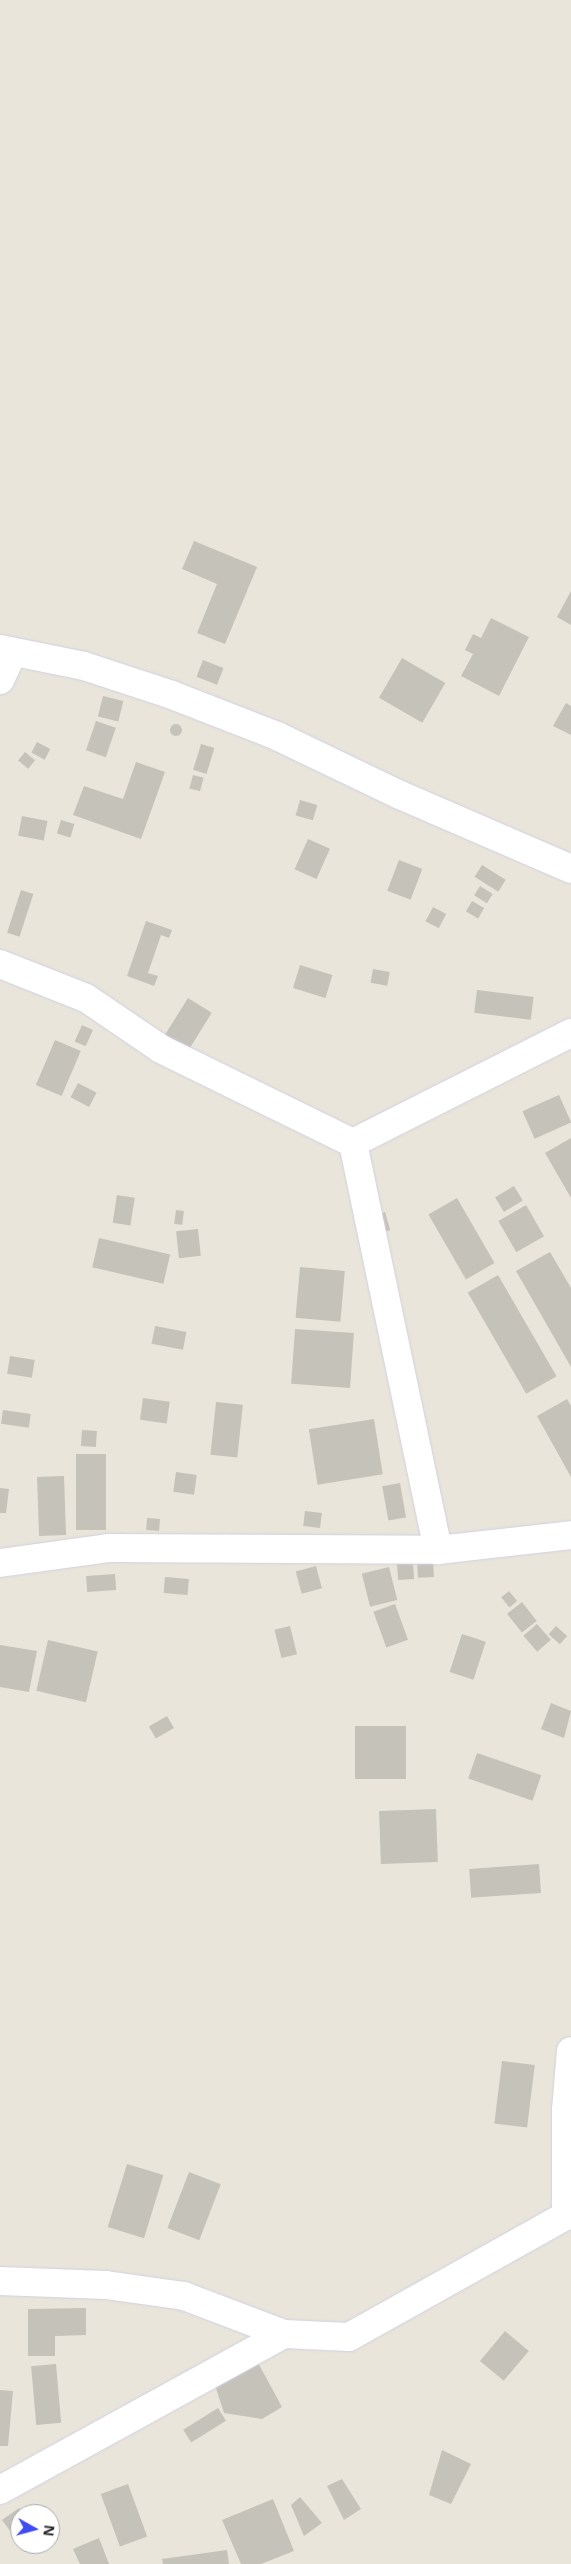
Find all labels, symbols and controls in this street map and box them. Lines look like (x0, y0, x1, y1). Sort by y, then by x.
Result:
north arrow (10, 2504, 60, 2554)
text: N (39, 2524, 60, 2538)

